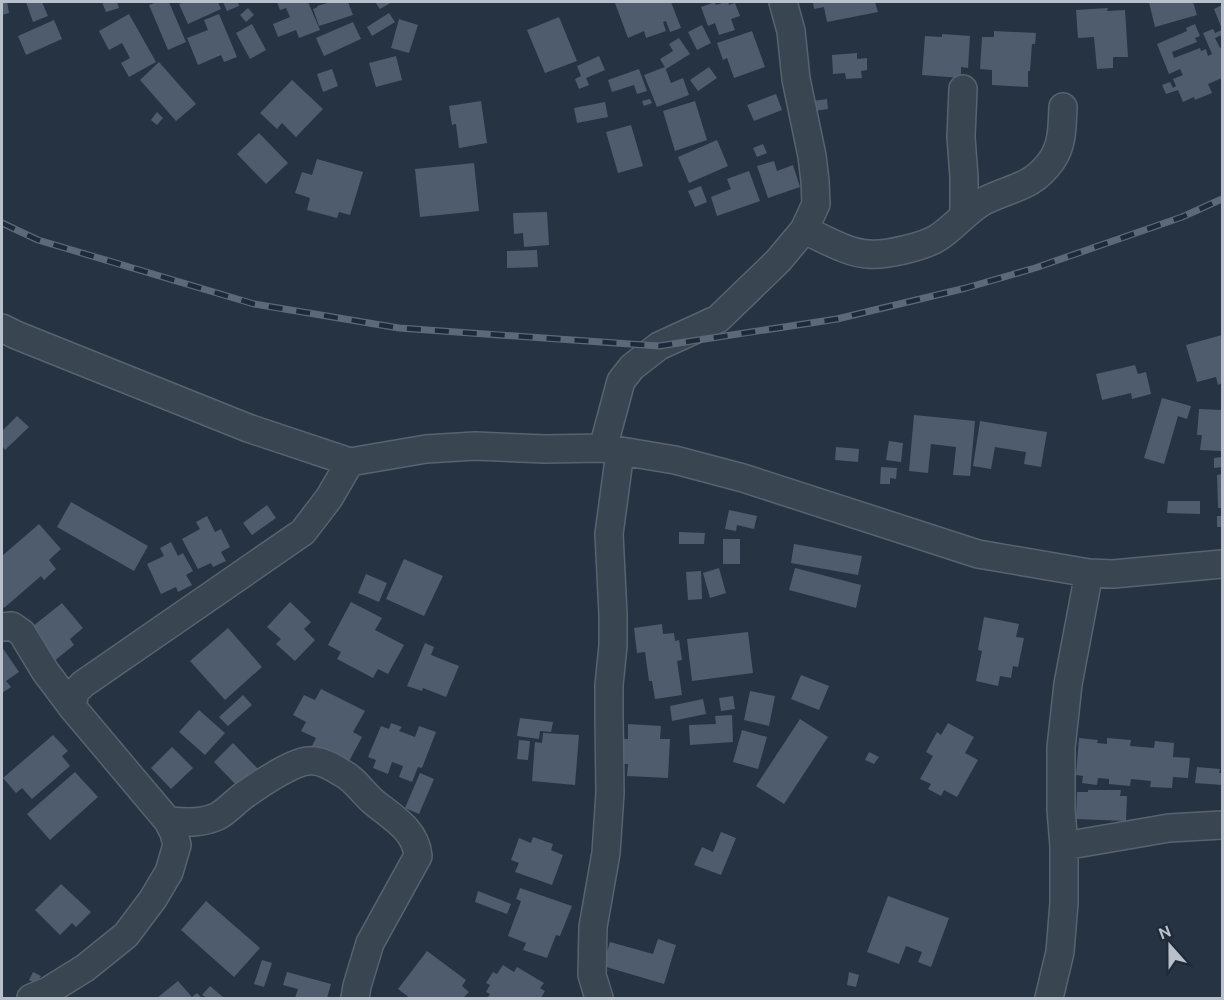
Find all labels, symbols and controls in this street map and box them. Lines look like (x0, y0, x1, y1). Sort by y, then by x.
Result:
north arrow (1140, 916, 1200, 976)
text: N (1156, 921, 1173, 943)

